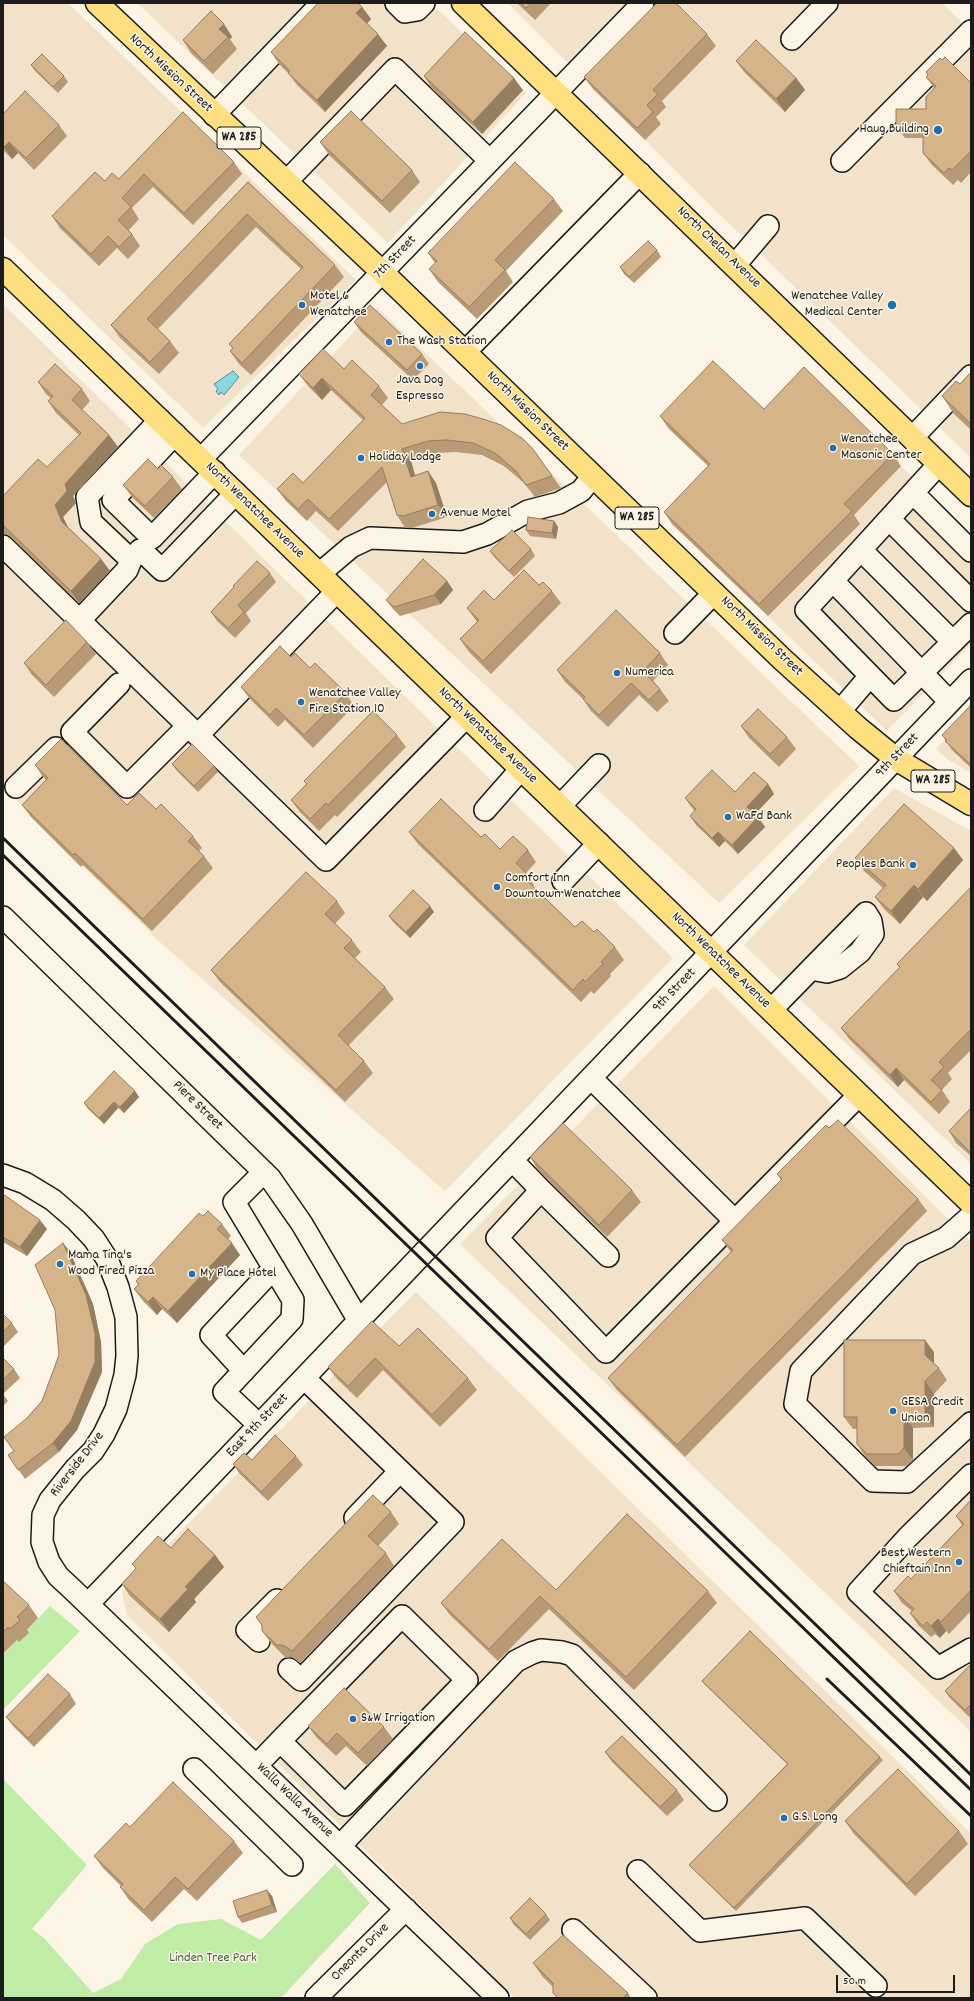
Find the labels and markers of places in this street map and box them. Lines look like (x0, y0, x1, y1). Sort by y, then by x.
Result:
place label: Haug Building (860, 122, 929, 138)
marker: Haug Building (932, 124, 944, 136)
place label: Motel 6 Wenatchee (310, 289, 367, 322)
place label: Wenatchee Valley Medical Center (791, 289, 883, 322)
marker: Wenatchee Valley Medical Center (886, 299, 898, 311)
marker: Motel 6 Wenatchee (297, 300, 307, 310)
place label: The Wash Station (397, 334, 487, 350)
marker: The Wash Station (384, 337, 394, 347)
marker: Java Dog Espresso (415, 361, 425, 371)
place label: Java Dog Espresso (396, 373, 444, 406)
place label: Wenatchee Masonic Center (841, 432, 922, 464)
marker: Wenatchee Masonic Center (828, 443, 838, 453)
place label: Holiday Lodge (369, 450, 441, 466)
marker: Holiday Lodge (356, 453, 366, 463)
place label: Avenue Motel (440, 506, 511, 522)
marker: Avenue Motel (427, 509, 437, 519)
place label: Numerica (625, 665, 674, 681)
marker: Numerica (612, 668, 622, 678)
place label: Wenatchee Valley Fire Station 10 (309, 686, 401, 718)
marker: Wenatchee Valley Fire Station 10 (296, 697, 306, 707)
place label: WaFd Bank (736, 809, 792, 825)
marker: WaFd Bank (723, 812, 733, 822)
place label: Peoples Bank (836, 857, 905, 873)
marker: Peoples Bank (908, 860, 918, 870)
place label: Comfort Inn Downtown Wenatchee (505, 871, 621, 904)
marker: Comfort Inn Downtown Wenatchee (492, 882, 502, 892)
place label: Mama Tina's Wood Fired Pizza (68, 1248, 154, 1280)
marker: Mama Tina's Wood Fired Pizza (55, 1259, 65, 1269)
place label: My Place Hotel (200, 1266, 276, 1282)
marker: My Place Hotel (187, 1269, 197, 1279)
place label: GESA Credit Union (901, 1395, 964, 1428)
marker: GESA Credit Union (888, 1406, 898, 1416)
place label: Best Western Chieftain Inn (881, 1546, 951, 1578)
marker: Best Western Chieftain Inn (954, 1557, 964, 1567)
place label: S&W Irrigation (361, 1711, 435, 1727)
marker: S&W Irrigation (348, 1714, 358, 1724)
place label: G.S. Long (792, 1810, 838, 1826)
marker: G.S. Long (779, 1813, 789, 1823)

